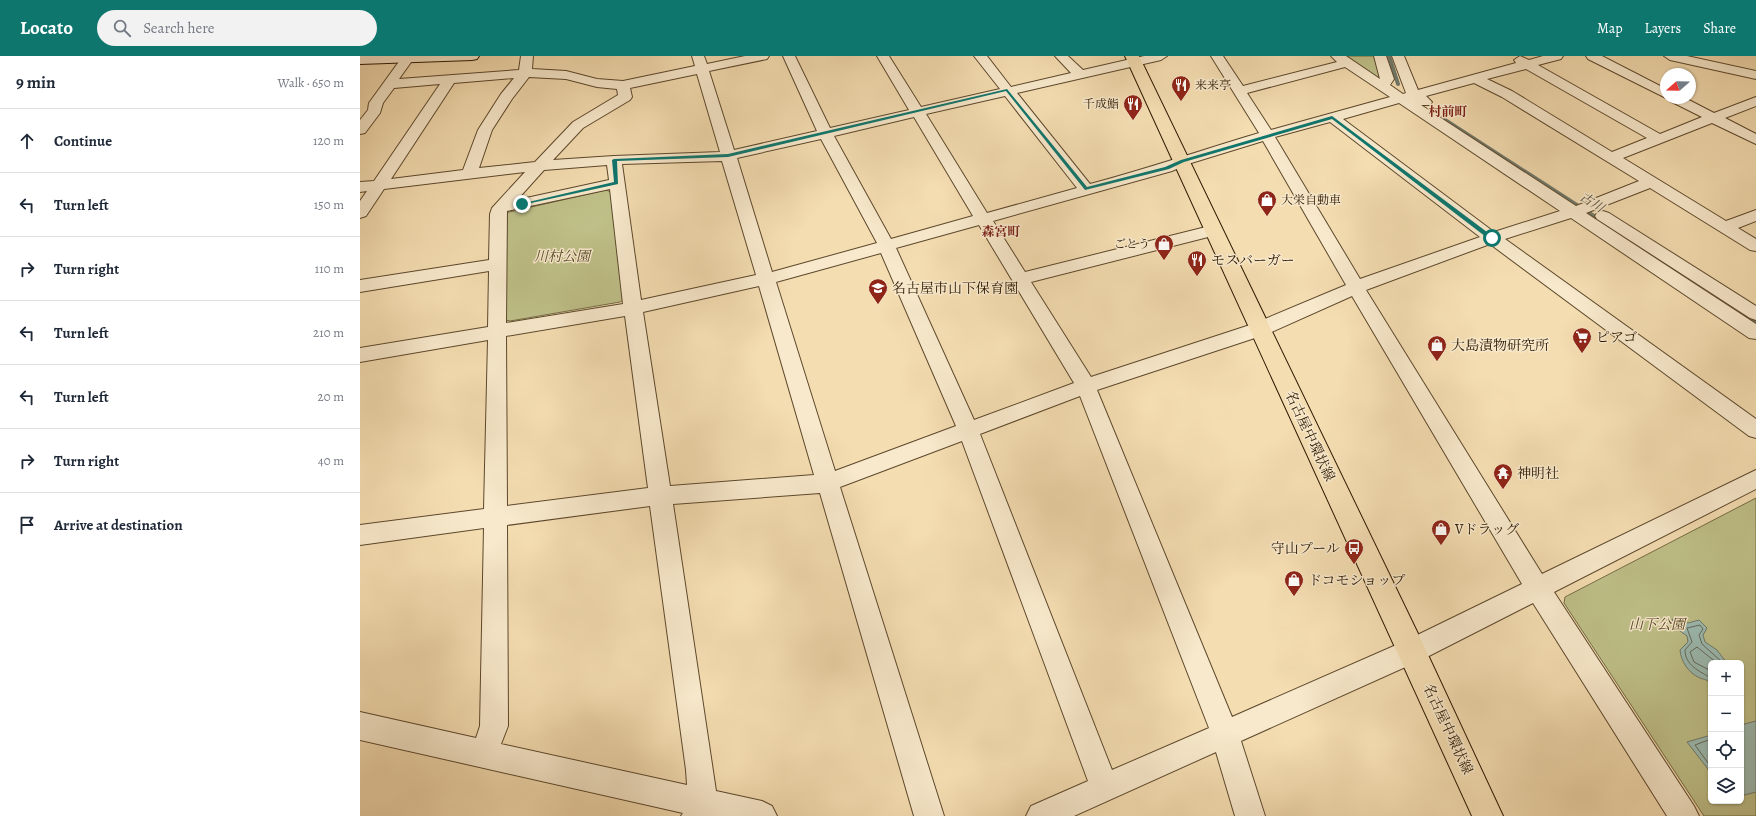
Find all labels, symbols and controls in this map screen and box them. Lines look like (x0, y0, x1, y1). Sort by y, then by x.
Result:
search box (97, 10, 377, 46)
text: Locato (20, 15, 73, 41)
icon: search (111, 17, 133, 39)
text: Search here (143, 18, 215, 38)
text: Map (1597, 19, 1623, 38)
text: Layers (1645, 19, 1681, 38)
text: Share (1703, 19, 1736, 38)
north arrow (1660, 68, 1696, 104)
text: 9 min (16, 71, 56, 94)
text: Walk · 650 m (278, 74, 344, 91)
restaurant icon: 来来亭 (1170, 74, 1192, 102)
place label: 来来亭 (1195, 77, 1231, 93)
restaurant icon: 千成鮨 (1122, 93, 1144, 121)
place label: 千成鮨 (1083, 96, 1119, 112)
district label: 村前町 (1428, 103, 1468, 120)
icon: ahead (16, 130, 38, 152)
text: Continue (54, 131, 112, 151)
text: 120 m (313, 132, 344, 149)
water label: 古川 (1576, 188, 1609, 217)
shop icon: 大栄自動車 (1256, 189, 1278, 217)
place label: 大栄自動車 (1281, 192, 1341, 208)
icon: left (16, 194, 38, 216)
text: Turn left (54, 195, 109, 215)
route end (513, 195, 531, 213)
text: 150 m (314, 196, 344, 213)
district label: 森宮町 (981, 223, 1021, 240)
route start (1483, 229, 1501, 247)
shop icon: ごとう (1153, 233, 1175, 261)
place label: ごとう (1114, 236, 1150, 252)
park label: 川村公園 (534, 247, 592, 266)
restaurant icon: モスバーガー (1186, 249, 1208, 277)
place label: モスバーガー (1211, 251, 1295, 270)
icon: right (16, 258, 38, 280)
text: Turn right (54, 259, 119, 279)
text: 110 m (315, 260, 344, 277)
school or university icon: 名古屋市山下保育園 (867, 277, 889, 305)
place label: 名古屋市山下保育園 (892, 279, 1018, 298)
icon: left (16, 322, 38, 344)
text: Turn left (54, 323, 109, 343)
text: 210 m (313, 324, 344, 341)
supermarket icon: ピアゴ (1571, 326, 1593, 354)
place label: ピアゴ (1596, 328, 1637, 347)
shop icon: 大島漬物研究所 (1426, 334, 1448, 362)
place label: 大島漬物研究所 (1451, 336, 1549, 355)
icon: left (16, 386, 38, 408)
text: Turn left (54, 387, 109, 407)
text: 20 m (318, 388, 344, 405)
street label: 名古屋中環状線 (1281, 388, 1339, 484)
icon: right (16, 450, 38, 472)
text: Turn right (54, 451, 119, 471)
text: 40 m (318, 452, 344, 469)
temple icon: 神明社 (1492, 462, 1514, 490)
place label: 神明社 (1517, 464, 1559, 483)
icon: arrive (16, 514, 38, 536)
text: Arrive at destination (54, 515, 183, 535)
shop icon: Vドラッグ (1430, 518, 1452, 546)
place label: Vドラッグ (1454, 520, 1519, 539)
bus stop icon: 守山プール (1343, 537, 1365, 565)
place label: 守山プール (1271, 539, 1340, 558)
shop icon: ドコモショップ (1283, 569, 1305, 597)
place label: ドコモショップ (1308, 571, 1405, 590)
park label: 山下公園 (1629, 615, 1687, 634)
map controls (1708, 660, 1744, 804)
button: + (1708, 660, 1744, 696)
street label: 名古屋中環状線 (1419, 681, 1477, 777)
button: − (1708, 696, 1744, 732)
button: locate (1708, 732, 1744, 768)
button: layers (1708, 768, 1744, 804)

